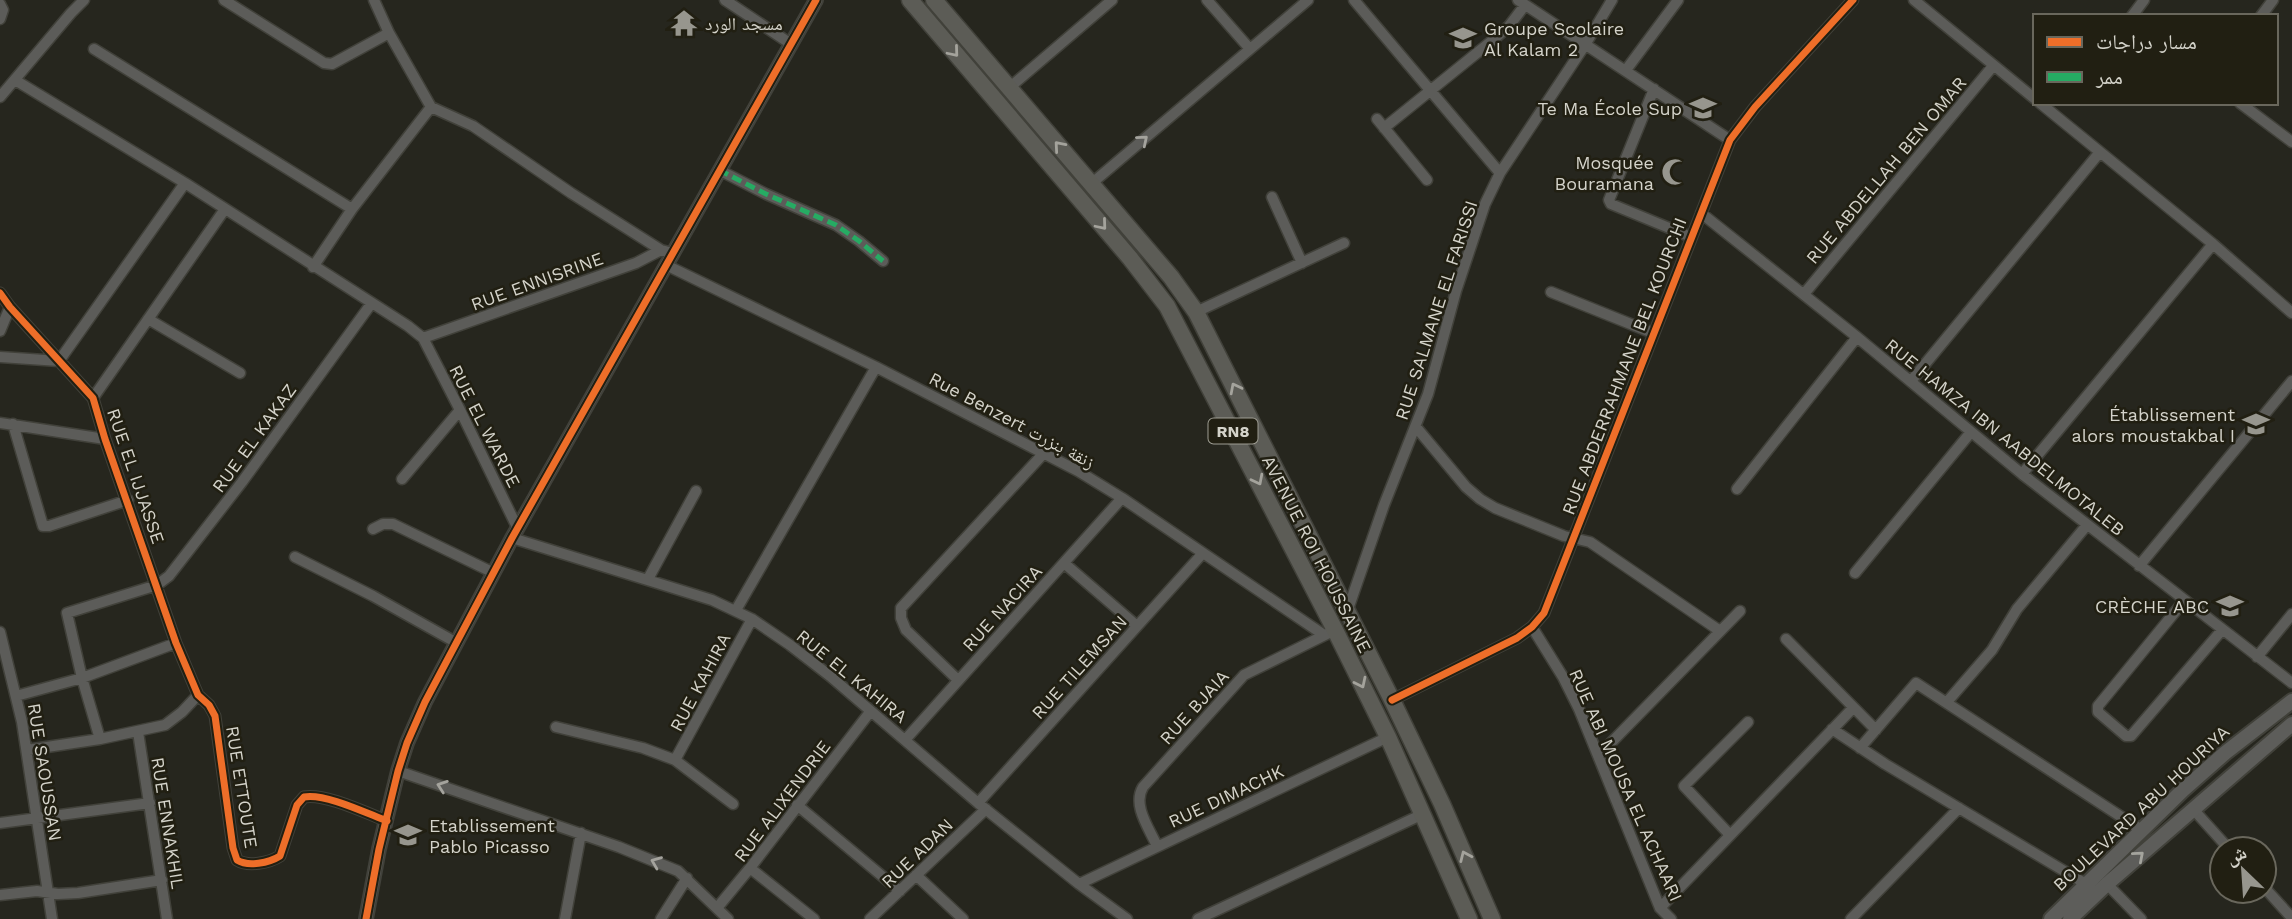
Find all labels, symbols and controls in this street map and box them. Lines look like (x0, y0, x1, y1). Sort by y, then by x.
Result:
temple icon: مسجد الورد (669, 8, 699, 38)
place label: مسجد الورد (705, 13, 783, 34)
legend (2033, 14, 2278, 105)
place label: Groupe Scolaire Al Kalam 2 (1484, 18, 1624, 60)
school or university icon: Groupe Scolaire Al Kalam 2 (1448, 23, 1478, 53)
text: مسار دراجات (2096, 29, 2197, 54)
one-way arrow (946, 44, 958, 57)
text: ممر (2095, 64, 2123, 89)
street label: RUE ABDELLAH BEN OMAR (1802, 72, 1970, 268)
school or university icon: Te Ma École Sup (1688, 93, 1718, 123)
place label: Te Ma École Sup (1538, 98, 1682, 119)
one-way arrow (1136, 135, 1148, 148)
one-way arrow (1055, 141, 1067, 154)
place label: Mosquée Bouramana (1554, 152, 1654, 194)
mosque icon: Mosquée Bouramana (1660, 157, 1690, 187)
street label: RUE SALMANE EL FARISSI (1391, 198, 1481, 422)
street label: RUE ABDERRAHMANE BEL KOURCHI (1557, 214, 1691, 518)
one-way arrow (1094, 217, 1106, 230)
street label: RUE ENNISRINE (468, 247, 606, 315)
street label: RUE HAMZA IBN AABDELMOTALEB (1881, 334, 2129, 540)
street label: RUE EL WARDE (445, 361, 525, 491)
street label: Rue Benzert زنقة بنزرت (925, 367, 1098, 473)
street label: RUE EL KAKAZ (208, 380, 300, 496)
one-way arrow (1230, 383, 1244, 395)
place label: Établissement alors moustakbal I (2072, 404, 2235, 446)
street label: RUE EL IJJASSE (103, 406, 169, 546)
school or university icon: Établissement alors moustakbal I (2241, 409, 2271, 439)
road number: RN8 (1208, 418, 1258, 444)
street label: AVENUE ROI HOUSSAINE (1258, 452, 1376, 656)
one-way arrow (1250, 473, 1264, 486)
street label: RUE NACIRA (958, 561, 1046, 655)
school or university icon: CRÈCHE ABC (2215, 591, 2245, 621)
place label: CRÈCHE ABC (2095, 596, 2209, 617)
street label: RUE TILEMSAN (1027, 611, 1131, 723)
street label: RUE EL KAHIRA (792, 625, 912, 727)
street label: RUE KAHIRA (665, 629, 735, 735)
street label: RUE BJAIA (1155, 665, 1233, 749)
street label: RUE ABI MOUSA EL ACHAARI (1565, 666, 1687, 904)
one-way arrow (1353, 676, 1367, 688)
street label: RUE SAOUSSAN (24, 702, 66, 842)
street label: BOULEVARD ABU HOURIYA (2049, 721, 2234, 895)
street label: RUE ETTOUTE (222, 724, 262, 850)
street label: RUE ALIXENDRIE (729, 736, 835, 866)
street label: RUE ENNAKHIL (147, 756, 189, 891)
street label: RUE DIMACHK (1165, 760, 1287, 832)
one-way arrow (436, 780, 449, 794)
street label: RUE ADAN (877, 814, 957, 892)
place label: Etablissement Pablo Picasso (429, 815, 555, 857)
school or university icon: Etablissement Pablo Picasso (393, 820, 423, 850)
north arrow (2208, 835, 2278, 905)
text: ش (2222, 840, 2250, 870)
one-way arrow (1459, 851, 1473, 864)
one-way arrow (2130, 852, 2143, 864)
one-way arrow (651, 856, 664, 870)

